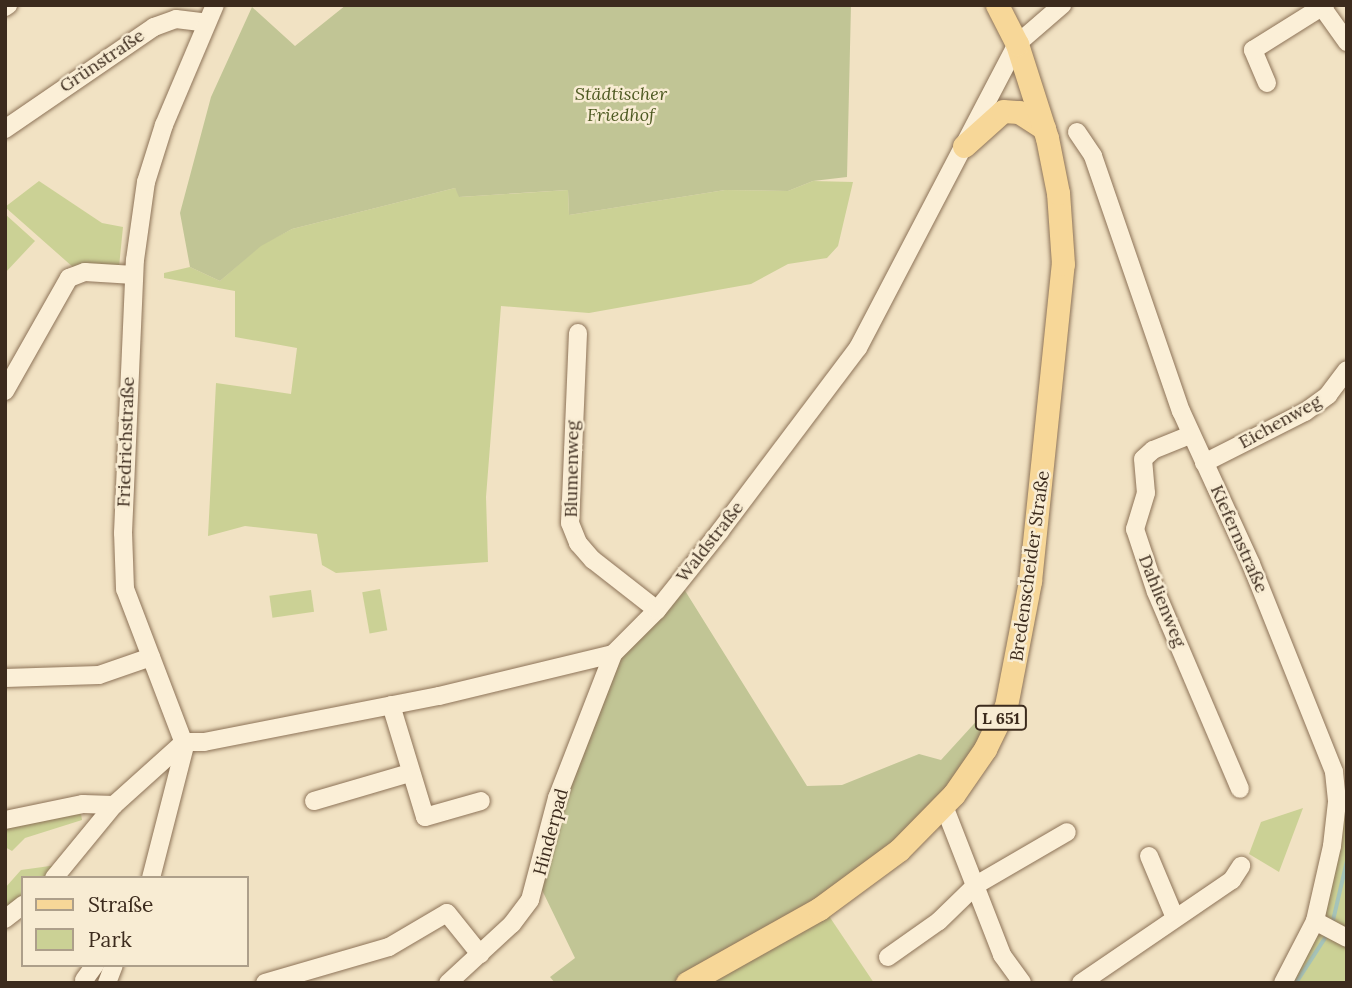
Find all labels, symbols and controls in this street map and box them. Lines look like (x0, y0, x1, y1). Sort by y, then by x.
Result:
street label: Grünstraße (56, 25, 148, 97)
park label: Städtischer Friedhof (575, 84, 667, 126)
street label: Friedrichstraße (113, 376, 139, 508)
street label: Eichenweg (1235, 391, 1325, 453)
street label: Blumenweg (560, 420, 584, 518)
street label: Bredenscheider Straße (1006, 469, 1054, 663)
street label: Kiefernstraße (1206, 482, 1272, 596)
street label: Waldstraße (672, 497, 748, 587)
street label: Dahlienweg (1134, 552, 1190, 650)
road number: L 651 (975, 706, 1027, 730)
street label: Hinderpad (529, 786, 573, 878)
legend (21, 876, 248, 967)
text: Straße (88, 891, 153, 918)
text: Park (88, 926, 132, 953)

